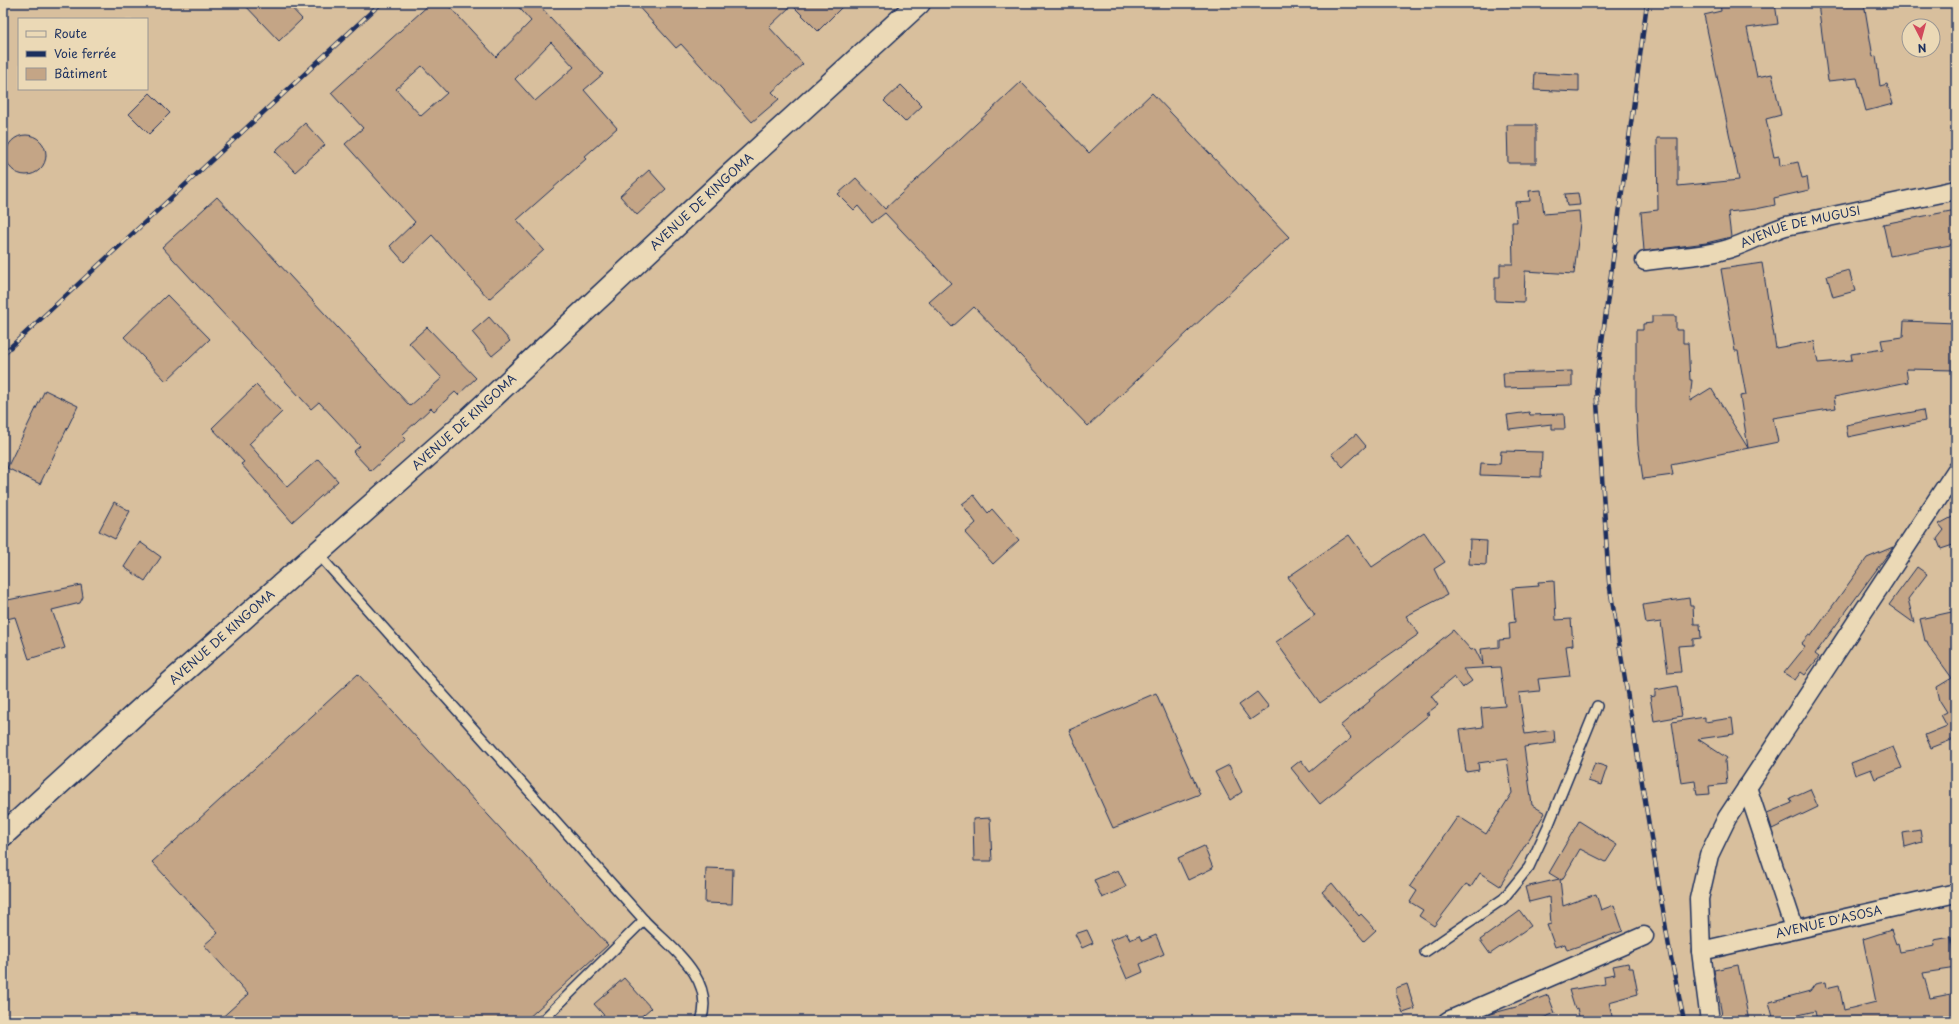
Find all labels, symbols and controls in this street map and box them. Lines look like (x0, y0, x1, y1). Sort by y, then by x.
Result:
legend (18, 18, 148, 90)
north arrow (1901, 18, 1941, 58)
text: Route (54, 24, 87, 42)
text: N (1917, 40, 1927, 57)
text: Voie ferrée (54, 44, 116, 62)
text: Bâtiment (54, 64, 107, 82)
street label: AVENUE DE KINGOMA (645, 148, 757, 254)
street label: AVENUE DE MUGUSI (1737, 201, 1862, 252)
street label: AVENUE DE KINGOMA (407, 369, 520, 474)
street label: AVENUE DE KINGOMA (164, 585, 278, 688)
street label: AVENUE D'ASOSA (1774, 900, 1884, 942)

